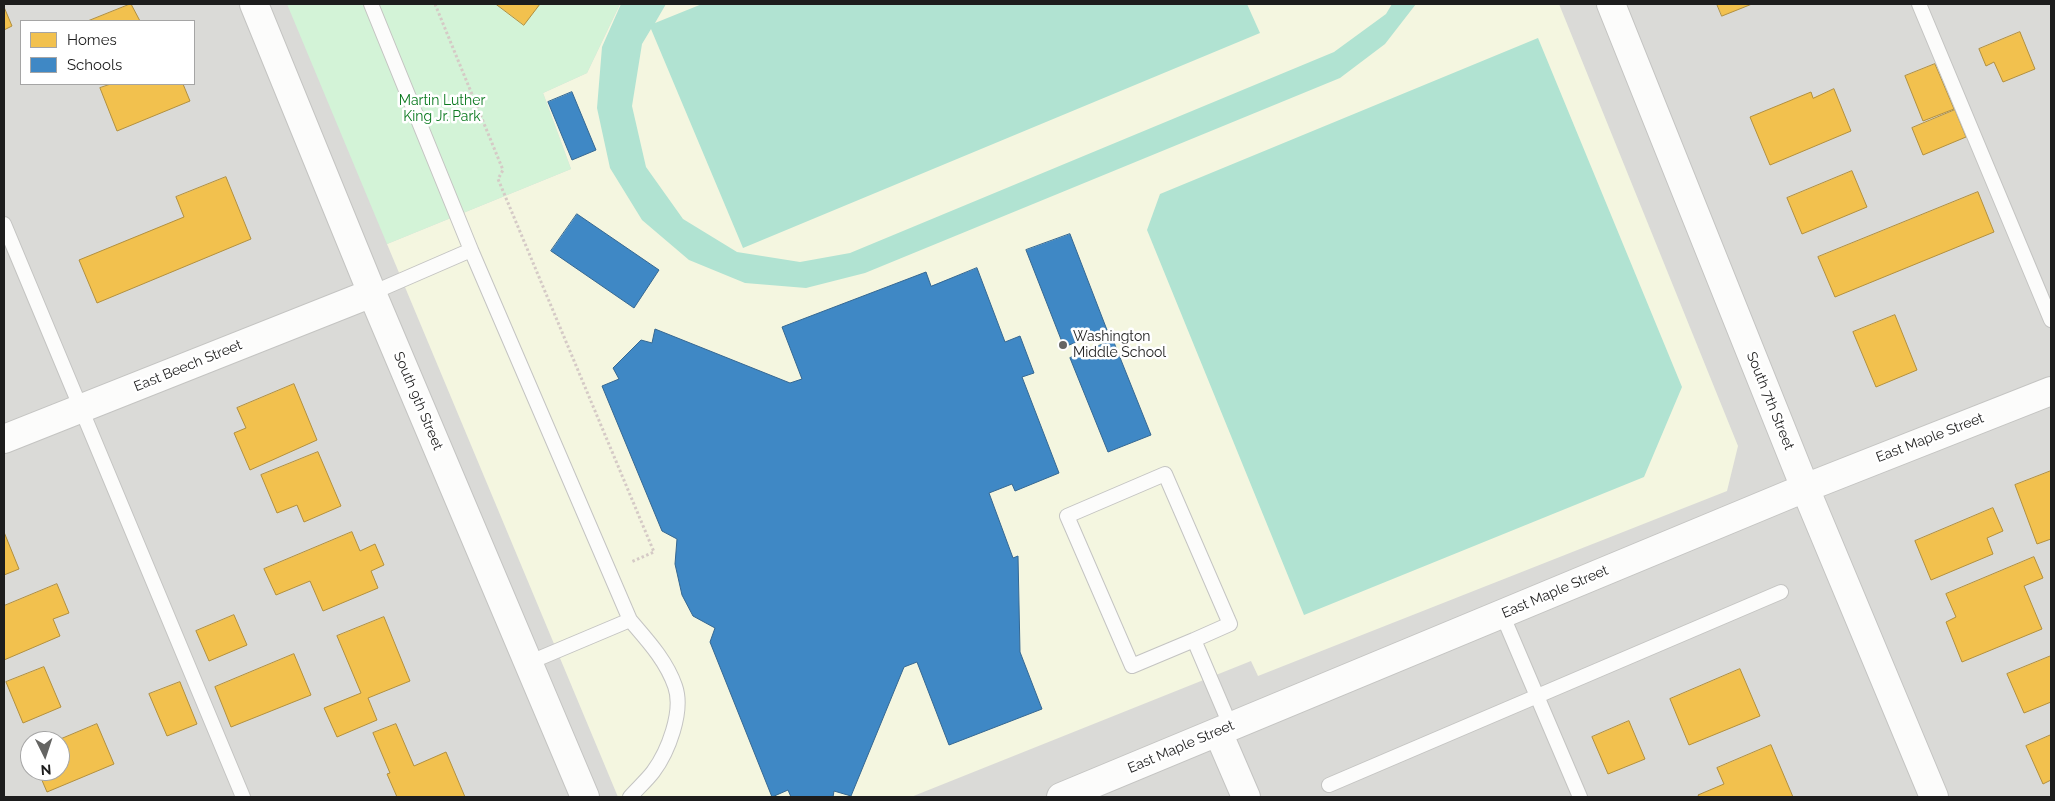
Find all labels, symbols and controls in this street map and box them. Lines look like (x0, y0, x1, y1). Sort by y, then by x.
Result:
legend (20, 20, 195, 85)
text: Homes (67, 31, 117, 49)
text: Schools (67, 56, 122, 74)
park label: Martin Luther King Jr. Park (399, 93, 485, 125)
place label: Washington Middle School (1073, 329, 1166, 362)
street label: East Beech Street (131, 337, 245, 395)
marker: Washington Middle School (1057, 339, 1069, 351)
street label: South 9th Street (390, 349, 446, 453)
street label: South 7th Street (1743, 350, 1797, 452)
street label: East Maple Street (1874, 410, 1986, 466)
street label: East Maple Street (1499, 562, 1611, 622)
street label: East Maple Street (1125, 717, 1237, 777)
north arrow (20, 731, 70, 781)
text: N (40, 762, 52, 778)

